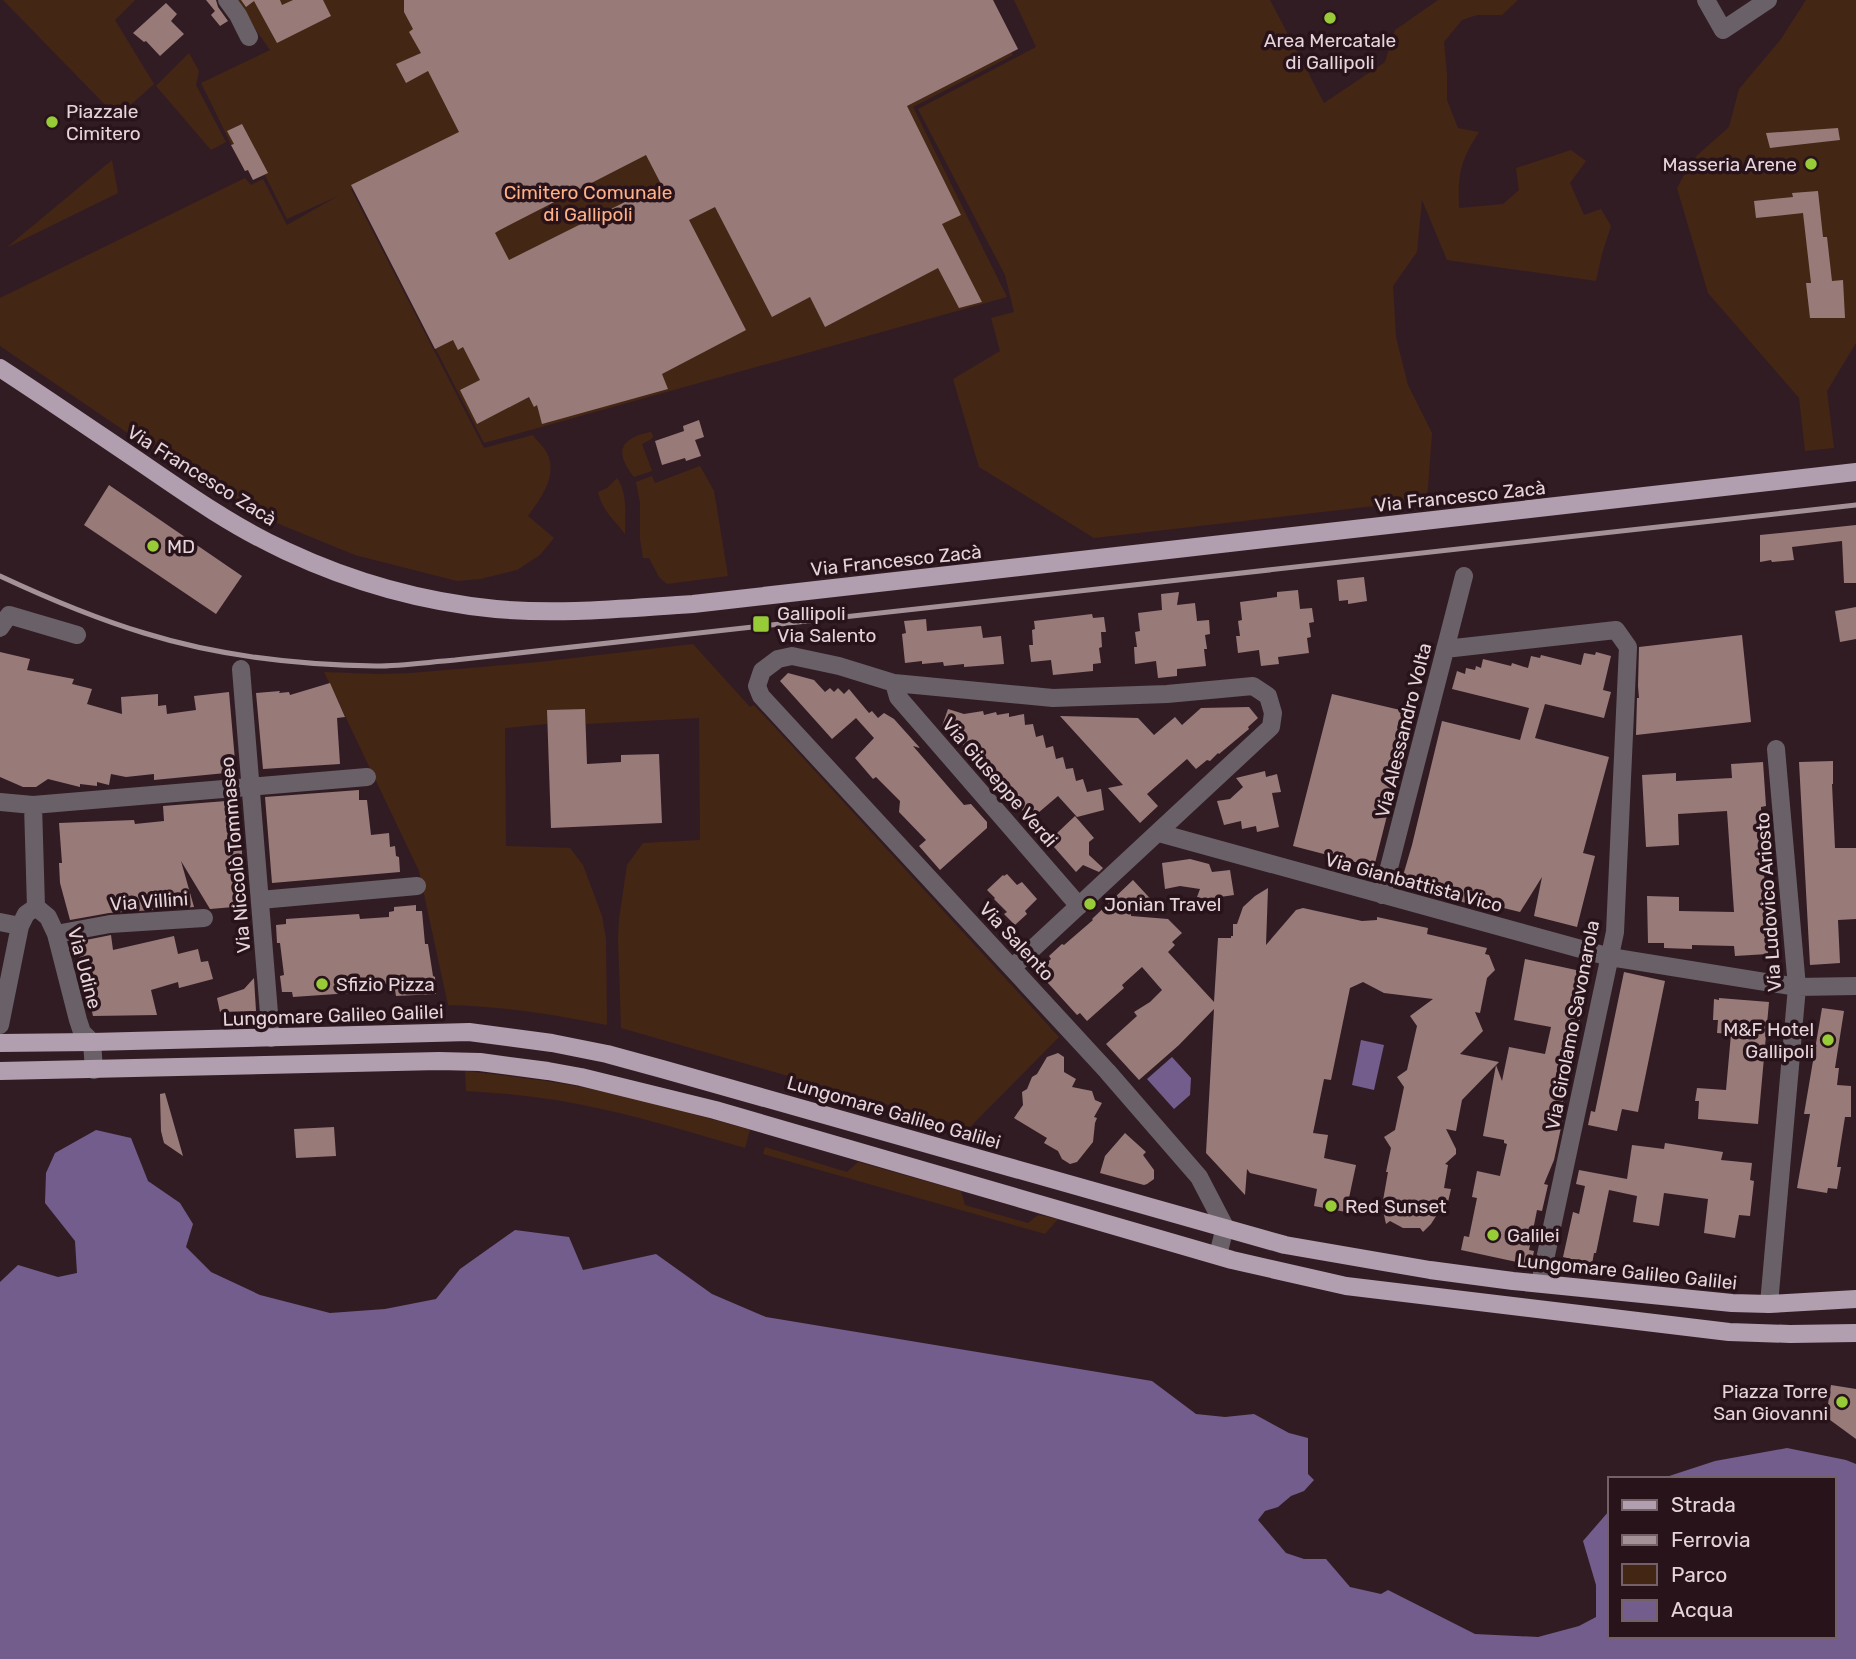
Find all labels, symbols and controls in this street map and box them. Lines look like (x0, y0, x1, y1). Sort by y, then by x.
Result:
marker: Area Mercatale di Gallipoli (1322, 10, 1338, 26)
place label: Area Mercatale di Gallipoli (1264, 29, 1396, 74)
place label: Piazzale Cimitero (66, 100, 141, 145)
marker: Piazzale Cimitero (44, 114, 60, 130)
place label: Masseria Arene (1662, 153, 1797, 176)
marker: Masseria Arene (1803, 156, 1819, 172)
park label: Cimitero Comunale di Gallipoli (504, 181, 672, 226)
street label: Via Francesco Zacà (123, 420, 281, 531)
street label: Via Francesco Zacà (1373, 476, 1547, 517)
place label: MD (167, 535, 195, 558)
marker: MD (145, 538, 161, 554)
street label: Via Francesco Zacà (809, 540, 983, 581)
place label: Gallipoli Via Salento (777, 602, 876, 647)
marker: Gallipoli Via Salento (751, 614, 771, 634)
street label: Via Alessandro Volta (1371, 640, 1436, 820)
street label: Via Giuseppe Verdi (937, 713, 1062, 852)
street label: Via Niccolò Tommaseo (215, 756, 256, 954)
street label: Via Ludovico Ariosto (1751, 811, 1786, 993)
street label: Via Gianbattista Vico (1323, 848, 1505, 917)
street label: Via Villini (109, 887, 189, 916)
place label: Jonian Travel (1104, 893, 1222, 916)
marker: Jonian Travel (1082, 896, 1098, 912)
street label: Via Salento (974, 897, 1059, 986)
street label: Via Girolamo Savonarola (1541, 918, 1604, 1132)
street label: Via Udine (63, 925, 106, 1011)
place label: Sfizio Pizza (336, 973, 435, 996)
marker: Sfizio Pizza (314, 976, 330, 992)
street label: Lungomare Galileo Galilei (222, 1000, 444, 1031)
place label: M&F Hotel Gallipoli (1723, 1018, 1814, 1063)
marker: M&F Hotel Gallipoli (1820, 1032, 1836, 1048)
street label: Lungomare Galileo Galilei (784, 1071, 1003, 1154)
place label: Red Sunset (1345, 1195, 1447, 1218)
marker: Red Sunset (1323, 1198, 1339, 1214)
place label: Galilei (1507, 1224, 1560, 1247)
marker: Galilei (1485, 1227, 1501, 1243)
street label: Lungomare Galileo Galilei (1516, 1248, 1738, 1294)
place label: Piazza Torre San Giovanni (1713, 1380, 1828, 1425)
marker: Piazza Torre San Giovanni (1834, 1394, 1850, 1410)
legend (1608, 1477, 1835, 1638)
text: Strada (1671, 1492, 1736, 1517)
text: Ferrovia (1671, 1527, 1751, 1552)
text: Parco (1671, 1562, 1727, 1587)
text: Acqua (1671, 1597, 1733, 1622)

